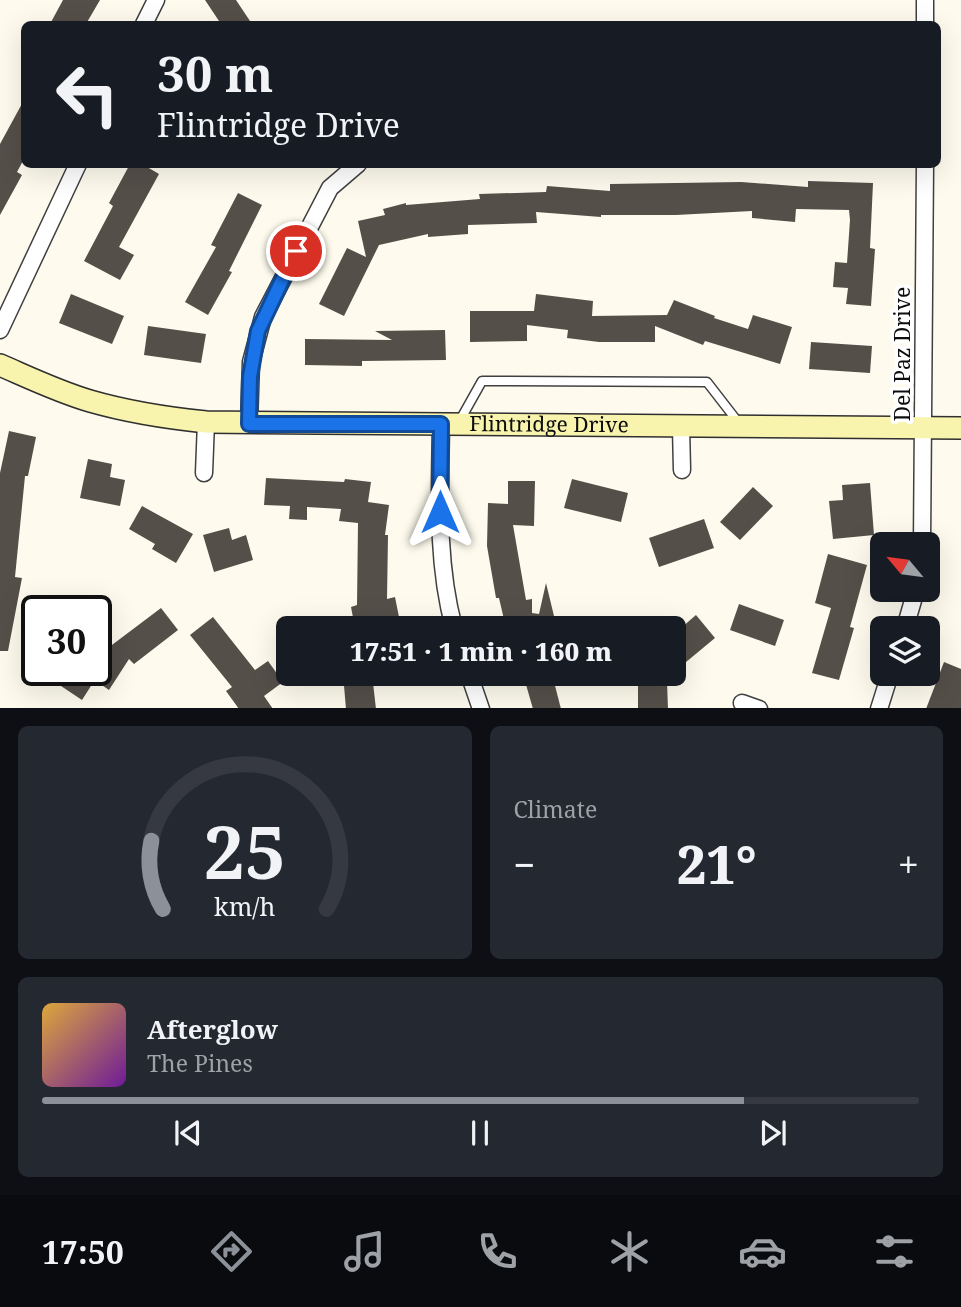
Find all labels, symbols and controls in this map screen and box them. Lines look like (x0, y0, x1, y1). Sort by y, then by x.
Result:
text: 30 m (157, 40, 273, 106)
icon: left (42, 49, 133, 140)
text: Flintridge Drive (157, 103, 400, 146)
pin (266, 221, 326, 281)
icon: arrive (277, 232, 315, 270)
street label: Del Paz Drive (888, 287, 916, 421)
street label: Flintridge Drive (469, 409, 629, 438)
position arrow (403, 475, 477, 549)
north arrow (870, 532, 940, 602)
map controls (870, 532, 940, 686)
speed limit sign: 30 (21, 595, 112, 686)
button: layers (870, 616, 940, 686)
text: 17:51 · 1 min · 160 m (350, 633, 612, 669)
text: Climate (514, 793, 597, 825)
text: 25 (204, 801, 286, 900)
text: 21° (677, 828, 757, 899)
text: − (514, 838, 536, 890)
text: + (898, 838, 919, 890)
text: km/h (214, 888, 276, 922)
text: Afterglow (147, 1011, 278, 1047)
text: The Pines (147, 1047, 253, 1079)
icon: previous (169, 1114, 207, 1152)
icon: pause (461, 1114, 499, 1152)
icon: next (754, 1114, 792, 1152)
icon: directions (207, 1227, 256, 1276)
icon: music (340, 1227, 389, 1276)
icon: phone (473, 1227, 522, 1276)
icon: climate (605, 1227, 654, 1276)
icon: car (738, 1227, 787, 1276)
icon: filters (870, 1227, 919, 1276)
text: 17:50 (42, 1230, 124, 1273)

